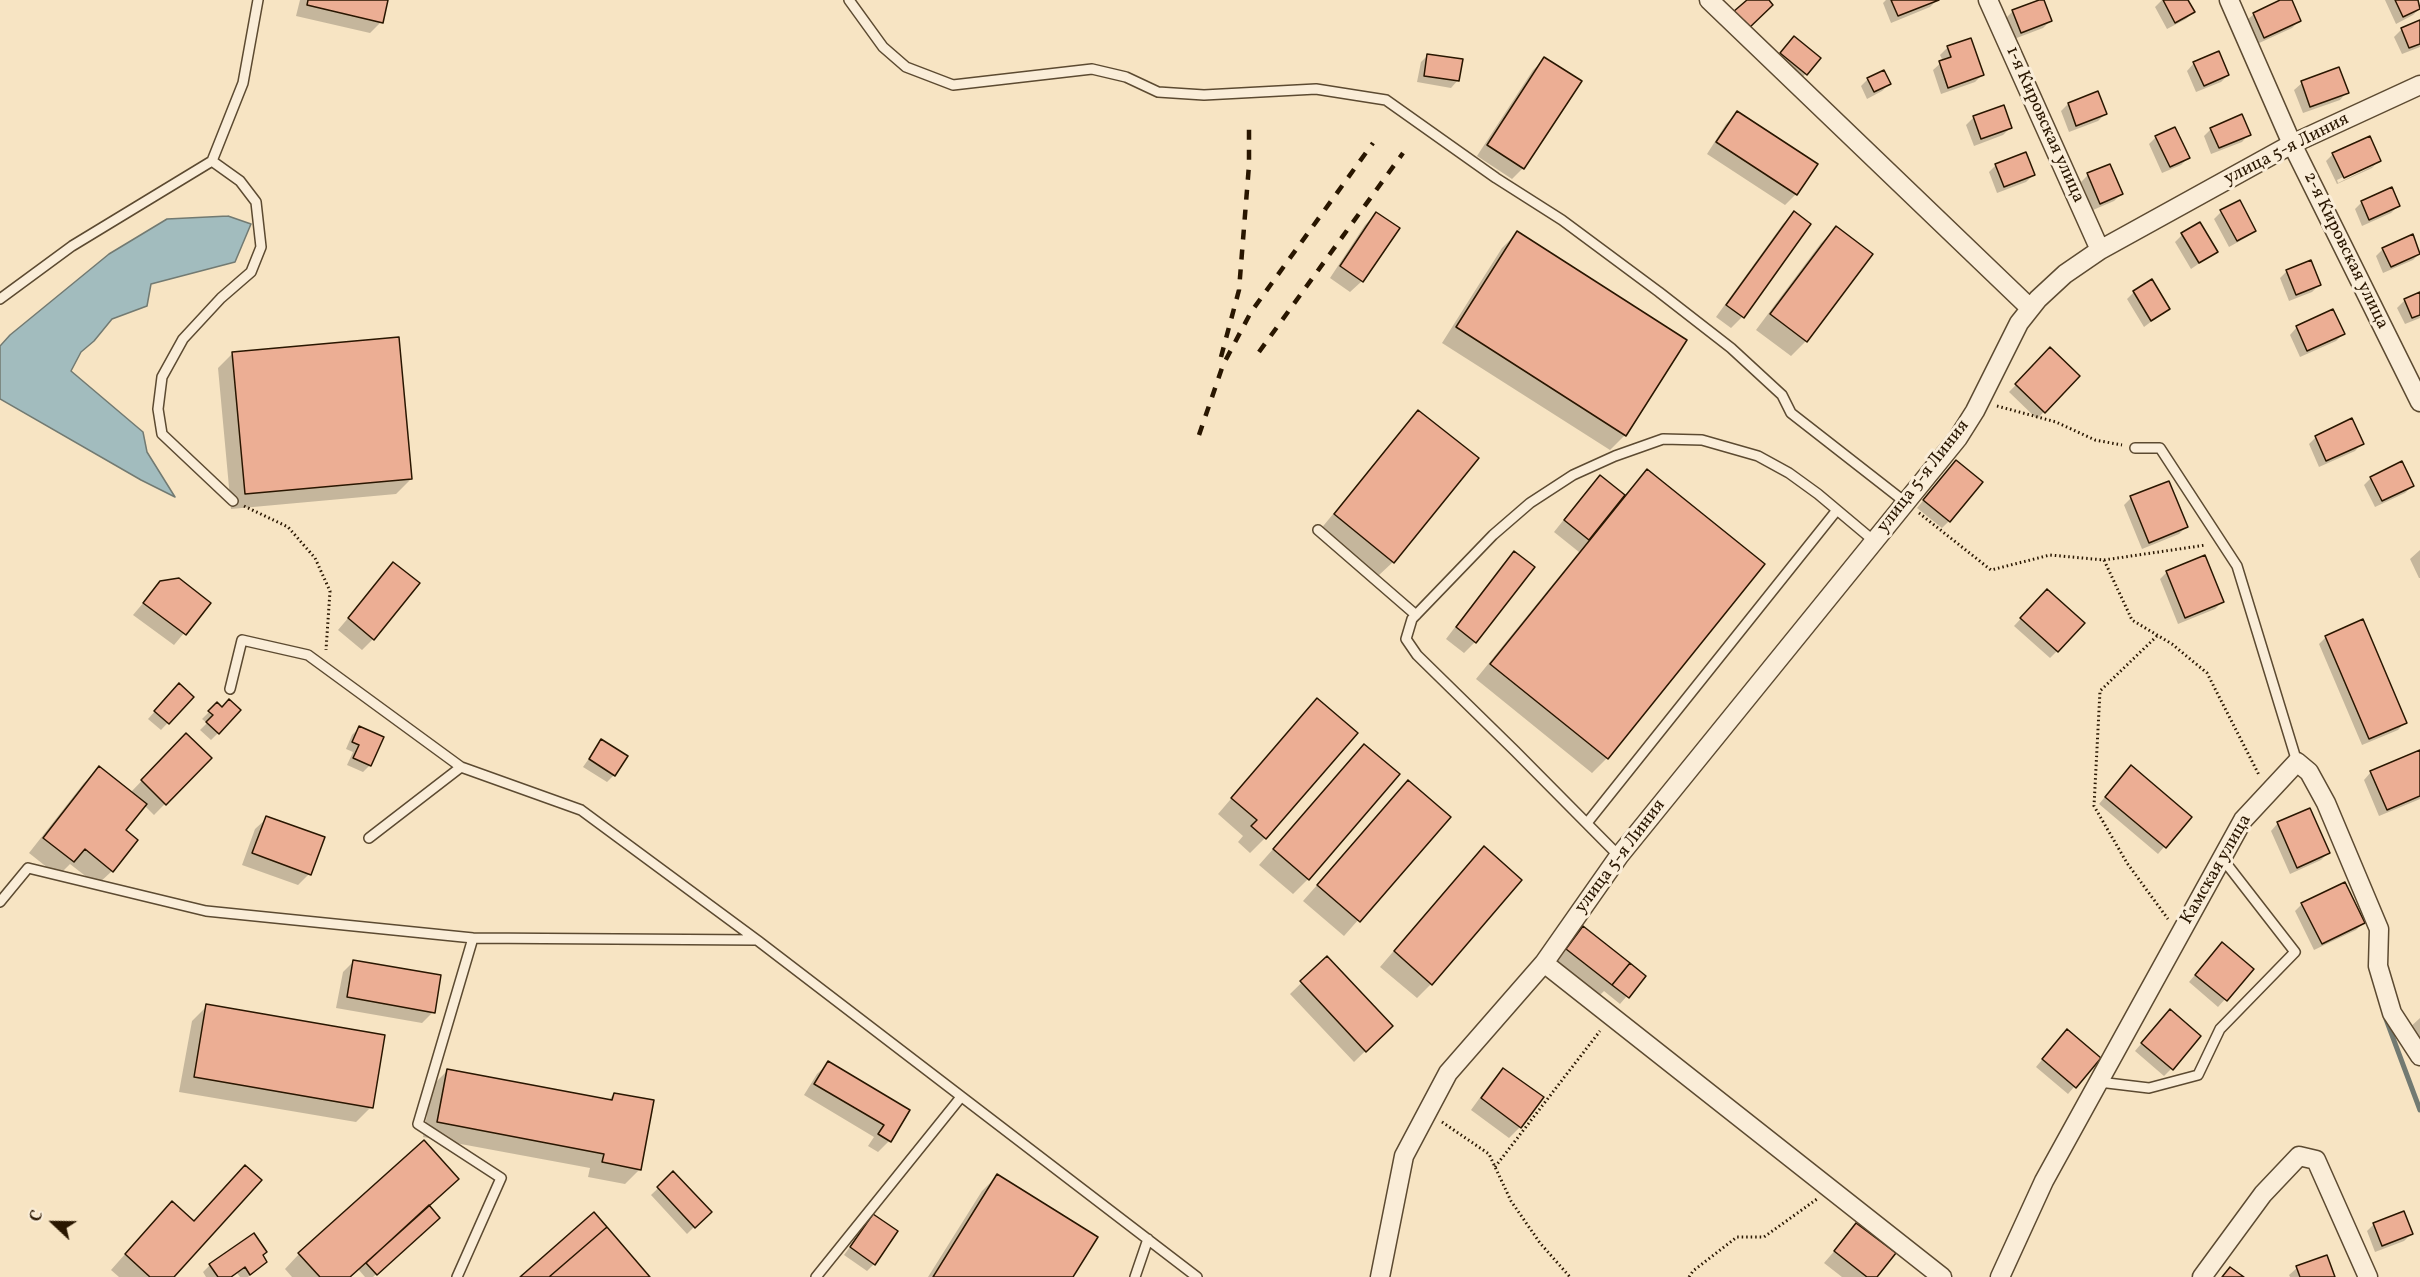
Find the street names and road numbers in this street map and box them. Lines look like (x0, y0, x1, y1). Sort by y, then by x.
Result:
street label: 1-я Кировская улица (2000, 43, 2088, 207)
street label: улица 5-я Линия (2221, 109, 2353, 191)
street label: 2-я Кировская улица (2298, 169, 2392, 333)
street label: улица 5-я Линия (1873, 416, 1975, 538)
street label: улица 5-я Линия (1571, 796, 1671, 918)
street label: Камская улица (2177, 811, 2257, 929)

